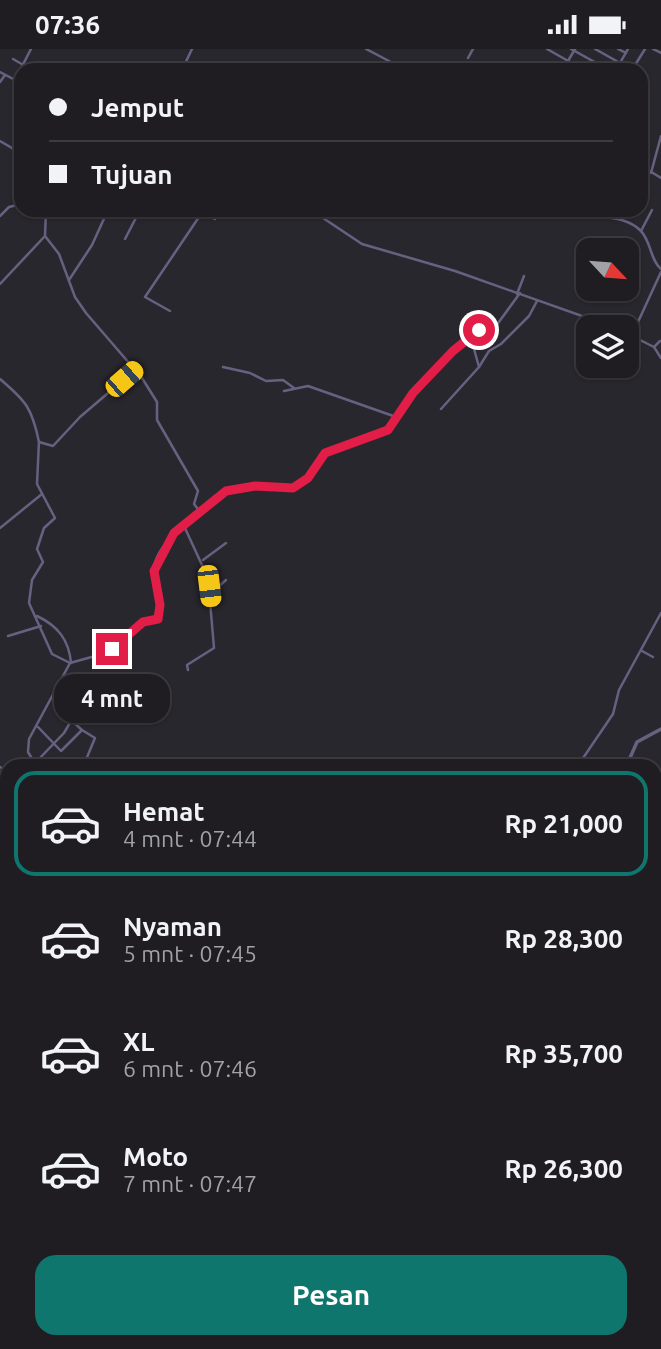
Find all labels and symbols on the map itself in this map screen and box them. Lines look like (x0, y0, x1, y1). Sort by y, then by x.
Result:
north arrow (576, 238, 639, 301)
route start (463, 314, 495, 346)
car (102, 357, 147, 401)
car (197, 564, 222, 608)
route end (96, 633, 128, 665)
callout: 4 mnt (54, 673, 170, 723)

